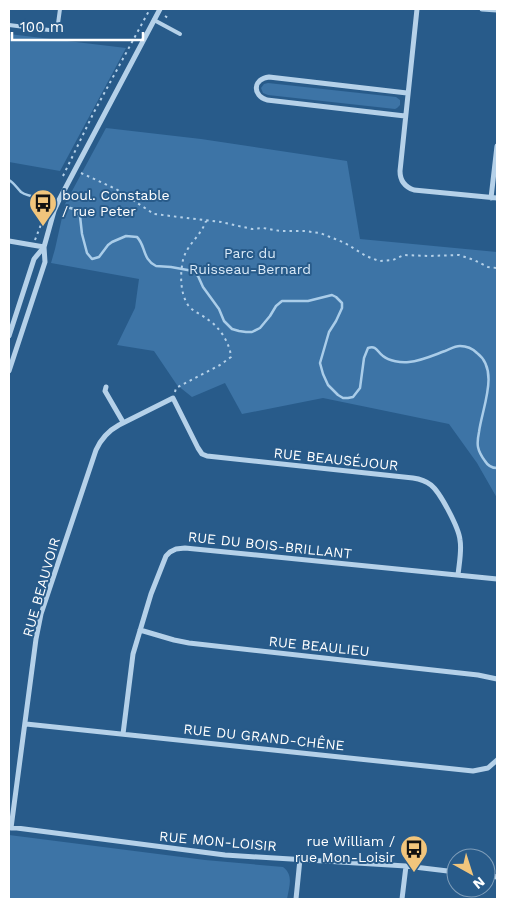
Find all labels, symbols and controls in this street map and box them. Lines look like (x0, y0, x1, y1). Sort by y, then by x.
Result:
scale bar (12, 10, 144, 42)
text: 100 m (20, 18, 64, 36)
place label: boul. Constable / rue Peter (62, 187, 170, 219)
bus stop icon: boul. Constable / rue Peter (28, 188, 58, 227)
park label: Parc du Ruisseau-Bernard (189, 245, 311, 277)
street label: RUE BEAUSÉJOUR (273, 444, 399, 474)
street label: RUE DU BOIS-BRILLANT (187, 528, 353, 562)
street label: RUE BEAUVOIR (19, 535, 63, 639)
street label: RUE BEAULIEU (268, 633, 370, 659)
street label: RUE DU GRAND-CHÊNE (183, 721, 345, 753)
street label: RUE MON-LOISIR (159, 828, 277, 854)
place label: rue William / rue Mon-Loisir (295, 833, 395, 865)
bus stop icon: rue William / rue Mon-Loisir (399, 834, 429, 873)
north arrow (446, 848, 496, 898)
text: N (470, 874, 488, 893)

